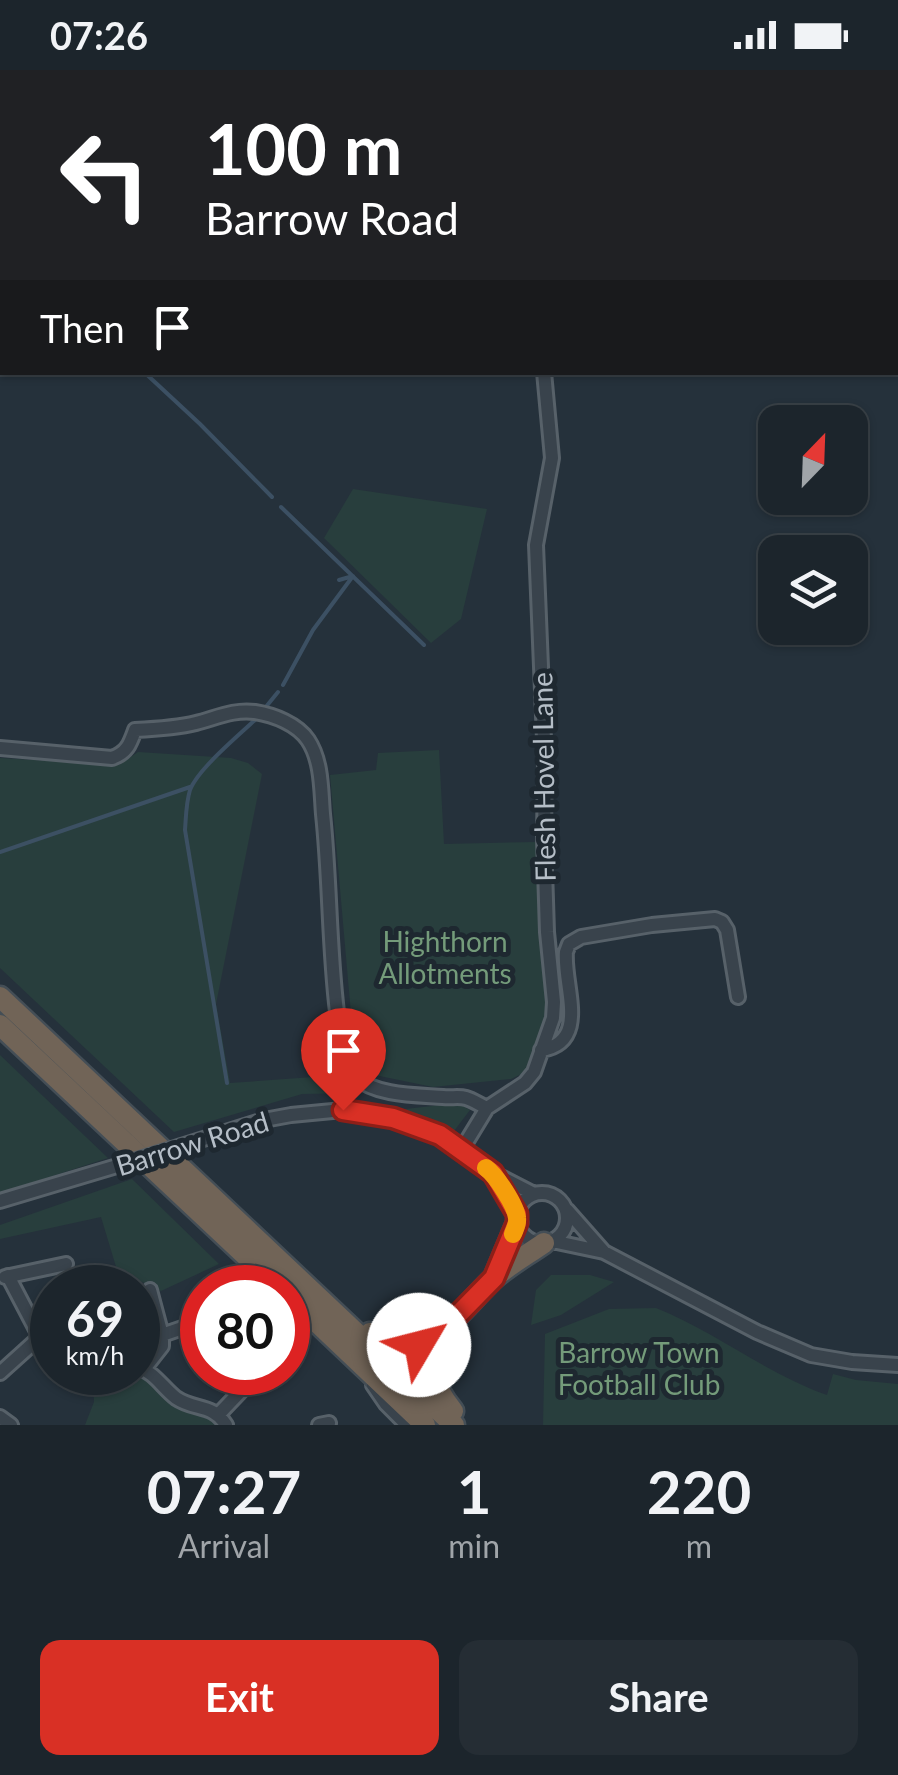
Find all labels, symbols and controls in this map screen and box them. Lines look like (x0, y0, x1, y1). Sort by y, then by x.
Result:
text: 07:26 (50, 12, 148, 58)
text: 100 m (205, 106, 402, 190)
icon: left (40, 110, 170, 240)
text: Barrow Road (205, 191, 459, 245)
icon: arrive (145, 300, 200, 355)
text: Then (40, 305, 125, 351)
north arrow (758, 405, 868, 515)
map controls (758, 405, 868, 645)
button: layers (758, 535, 868, 645)
street label: Flesh Hovel Lane (524, 672, 562, 882)
park label: Highthorn Allotments (378, 924, 512, 990)
pin (301, 1008, 386, 1111)
icon: arrive (316, 1023, 371, 1078)
street label: Barrow Road (111, 1104, 273, 1182)
speed limit sign: 80 (180, 1265, 310, 1395)
text: 69 (66, 1288, 124, 1348)
position arrow (367, 1293, 471, 1397)
park label: Barrow Town Football Club (558, 1335, 720, 1401)
text: km/h (66, 1340, 124, 1370)
text: 07:27 (147, 1455, 301, 1527)
text: 1 (457, 1455, 492, 1527)
text: 220 (647, 1455, 751, 1527)
text: Arrival (178, 1526, 270, 1565)
text: min (448, 1526, 500, 1565)
text: m (686, 1526, 712, 1565)
button: Exit (40, 1640, 439, 1755)
button: Share (459, 1640, 858, 1755)

